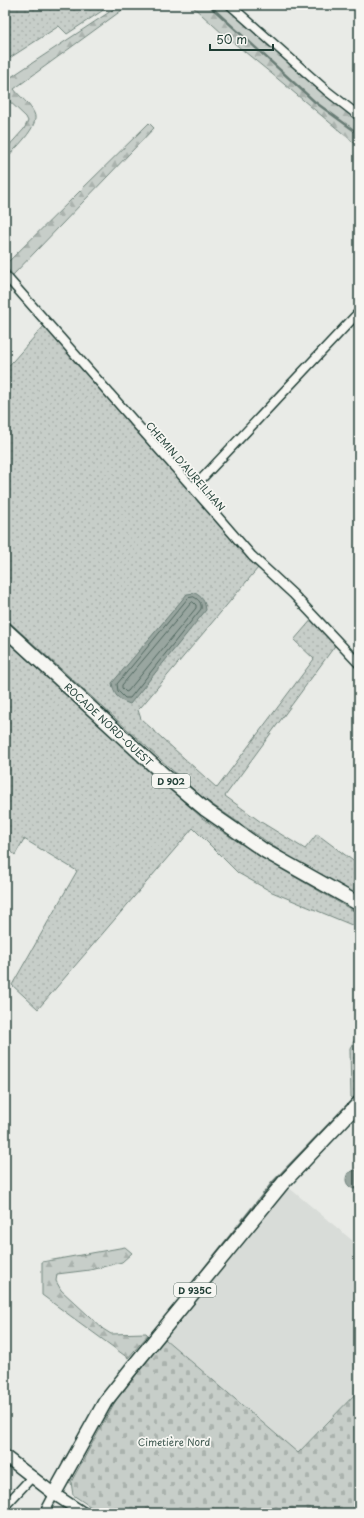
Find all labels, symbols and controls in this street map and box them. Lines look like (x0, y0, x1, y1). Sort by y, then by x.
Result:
scale bar (210, 26, 273, 52)
text: 50 m (216, 30, 247, 48)
street label: CHEMIN D'AUREILHAN (143, 418, 229, 514)
street label: ROCADE NORD-OUEST (61, 679, 157, 769)
road number: D 902 (152, 774, 190, 788)
road number: D 935C (174, 1283, 216, 1297)
park label: Cimetière Nord (138, 1434, 211, 1449)

